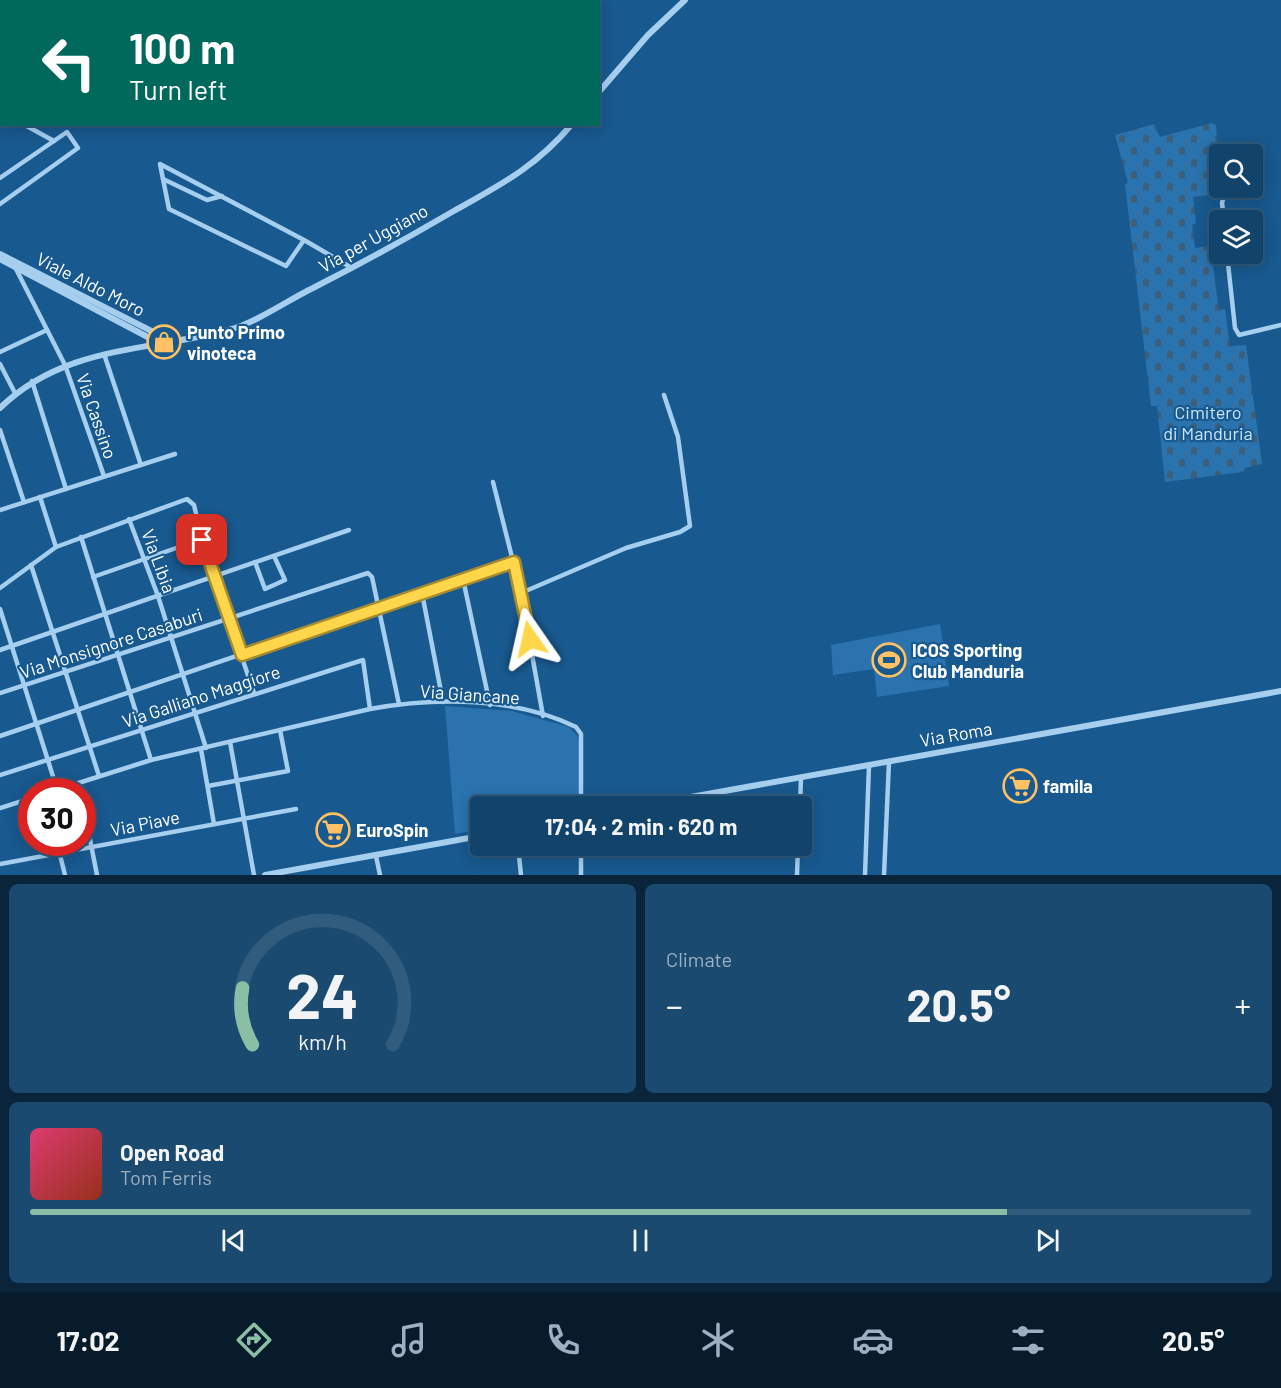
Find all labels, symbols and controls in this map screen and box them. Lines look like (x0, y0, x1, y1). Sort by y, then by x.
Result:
text: 100 m (129, 22, 235, 72)
icon: left (30, 24, 108, 102)
text: Turn left (129, 73, 227, 105)
map controls (1209, 144, 1263, 264)
button: search (1209, 144, 1263, 198)
street label: Via per Uggiano (314, 199, 432, 277)
button: layers (1209, 210, 1263, 264)
street label: Viale Aldo Moro (33, 247, 149, 321)
place label: Punto Primo vinoteca (187, 321, 285, 364)
shop icon: Punto Primo vinoteca (146, 324, 182, 360)
street label: Via Cassino (72, 370, 122, 462)
park label: Cimitero di Manduria (1163, 401, 1253, 444)
pin (176, 514, 227, 565)
icon: arrive (185, 523, 218, 556)
street label: Via Libia (137, 526, 181, 596)
street label: Via Monsignore Casaburi (17, 603, 205, 683)
position arrow (498, 607, 562, 671)
place label: ICOS Sporting Club Manduria (912, 639, 1024, 682)
sports icon: ICOS Sporting Club Manduria (871, 642, 907, 678)
street label: Via Galliano Maggiore (119, 660, 283, 732)
street label: Via Giancane (419, 680, 521, 708)
street label: Via Roma (918, 717, 994, 751)
supermarket icon: famila (1002, 768, 1038, 804)
place label: famila (1043, 775, 1093, 797)
speed limit sign: 30 (18, 778, 96, 856)
street label: Via Piave (108, 806, 182, 840)
supermarket icon: EuroSpin (315, 812, 351, 848)
text: 17:04 · 2 min · 620 m (545, 813, 737, 839)
place label: EuroSpin (356, 819, 428, 841)
text: Climate (666, 947, 732, 971)
text: 24 (286, 957, 359, 1031)
text: 20.5° (906, 977, 1011, 1031)
text: − (666, 985, 683, 1025)
text: + (1235, 985, 1251, 1025)
text: km/h (298, 1030, 347, 1055)
text: Open Road (120, 1139, 224, 1165)
text: Tom Ferris (120, 1165, 212, 1189)
icon: previous (217, 1224, 250, 1257)
icon: pause (624, 1224, 657, 1257)
icon: next (1031, 1224, 1064, 1257)
icon: directions (233, 1319, 275, 1361)
icon: music (388, 1319, 430, 1361)
icon: phone (542, 1319, 584, 1361)
icon: climate (697, 1319, 739, 1361)
icon: car (852, 1319, 894, 1361)
icon: filters (1007, 1319, 1049, 1361)
text: 17:02 (56, 1324, 120, 1356)
text: 20.5° (1162, 1324, 1224, 1356)

